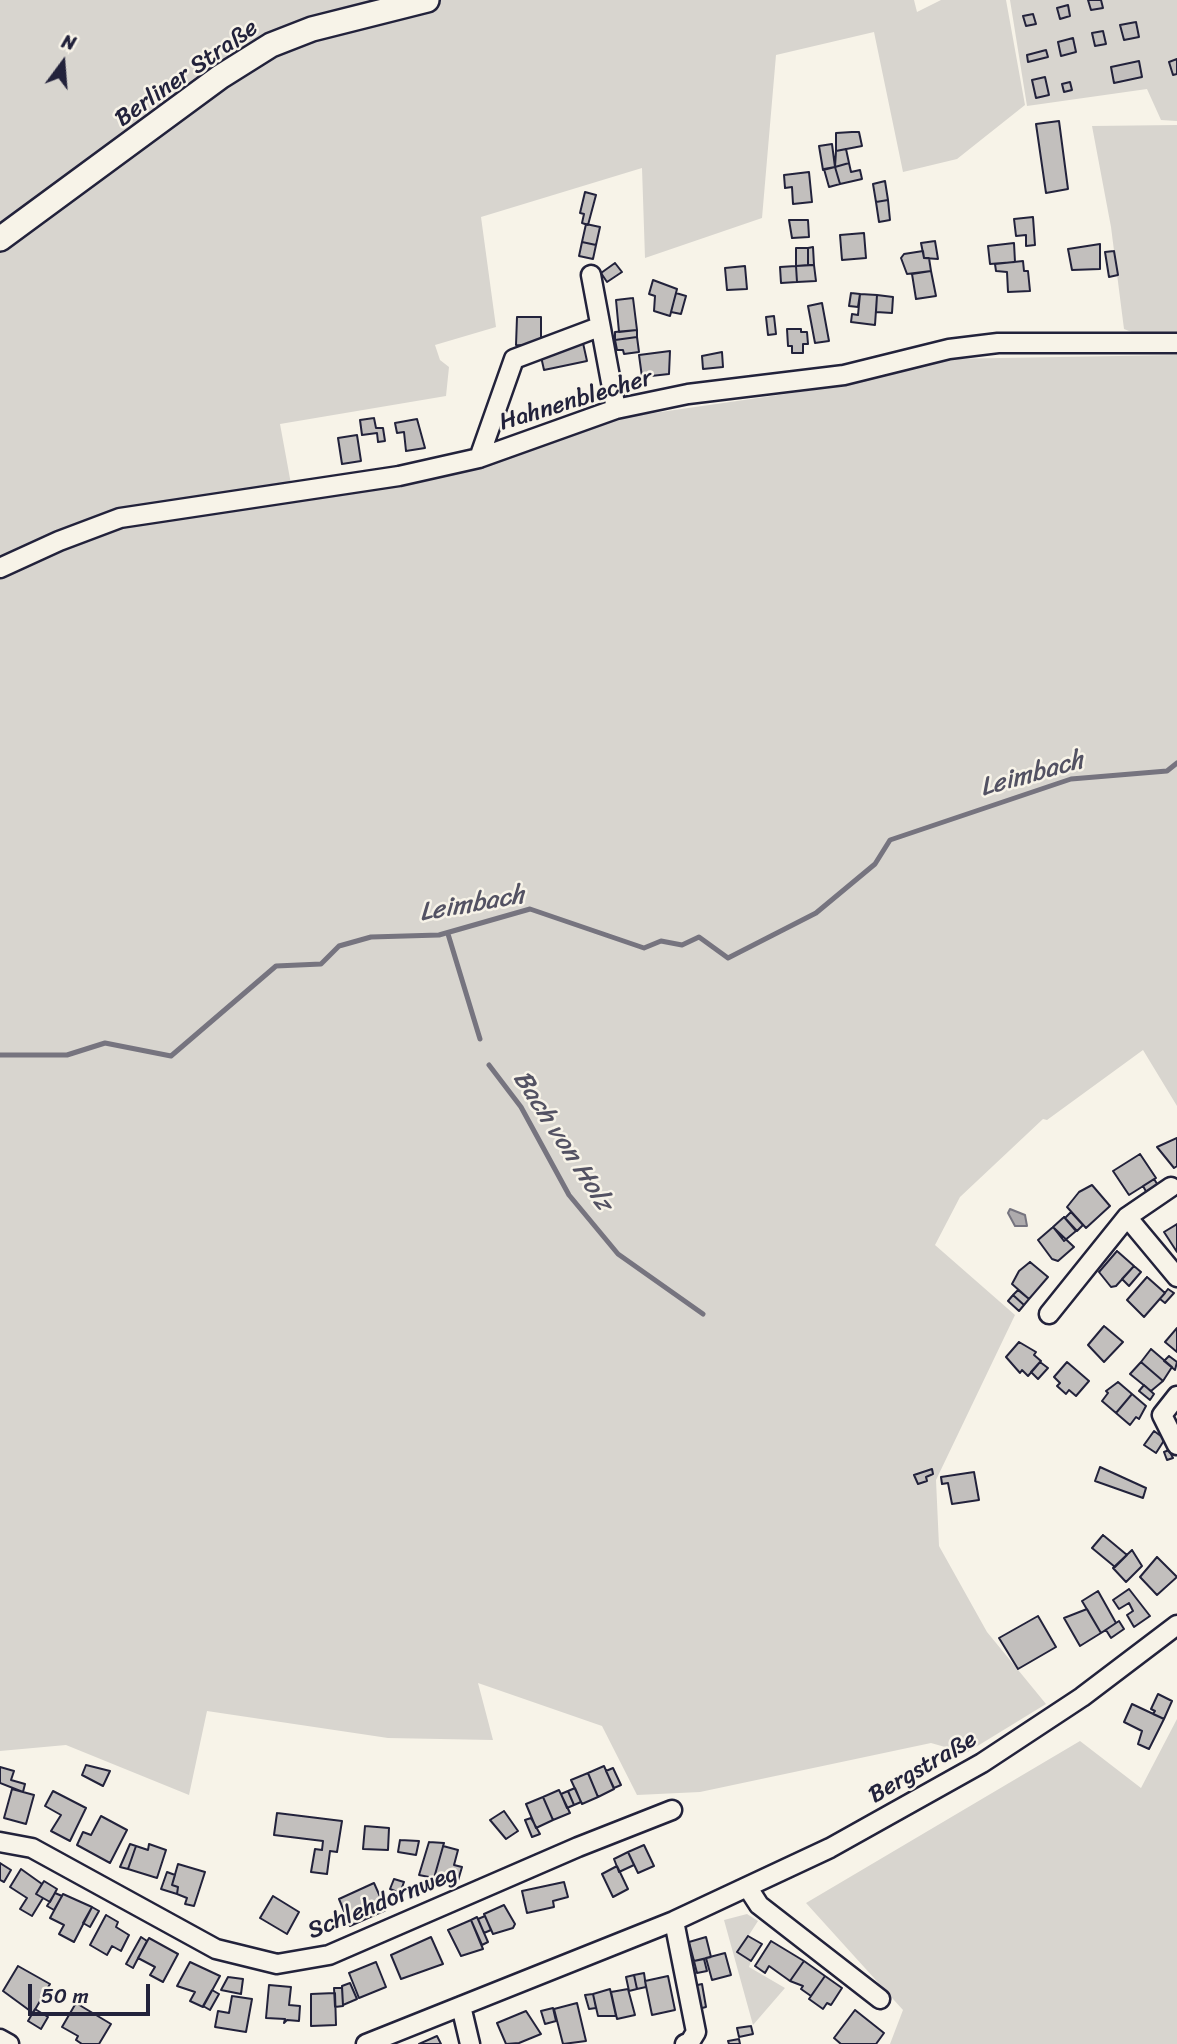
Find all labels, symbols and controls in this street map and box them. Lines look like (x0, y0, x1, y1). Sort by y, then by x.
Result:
street label: Berliner Straße (110, 14, 264, 134)
text: N (58, 25, 80, 60)
north arrow (28, 28, 98, 98)
street label: Hahnenblecher (496, 364, 656, 438)
water label: Leimbach (977, 745, 1087, 805)
water label: Leimbach (417, 880, 527, 930)
water label: Bach von Holz (505, 1065, 619, 1217)
street label: Bergstraße (864, 1726, 982, 1810)
street label: Schlehdornweg (304, 1860, 462, 1946)
scale bar (32, 1970, 154, 2014)
text: 50 m (41, 1977, 89, 2015)

